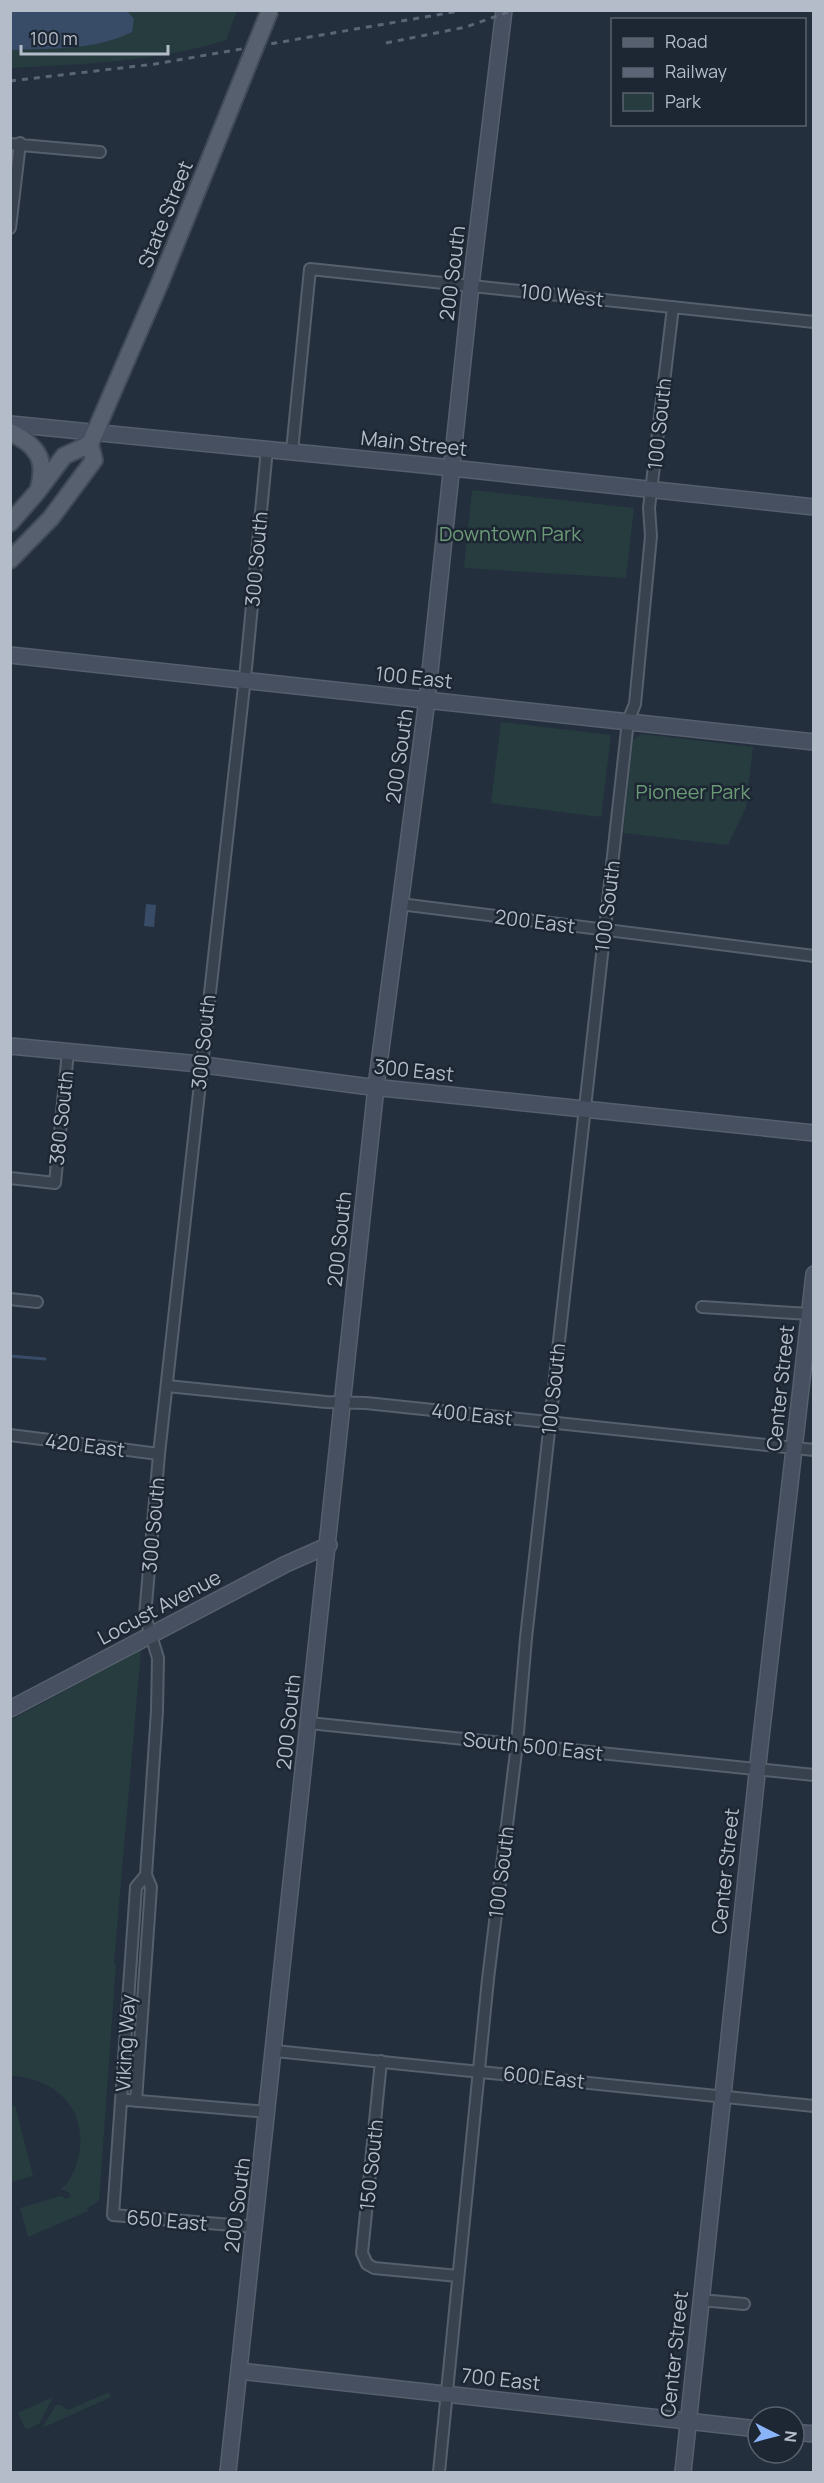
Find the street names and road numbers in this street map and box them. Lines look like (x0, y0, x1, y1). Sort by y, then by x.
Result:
street label: State Street (131, 156, 199, 272)
street label: 200 South (433, 224, 471, 322)
street label: 100 West (519, 277, 605, 313)
street label: 100 South (641, 377, 677, 471)
street label: Main Street (359, 424, 469, 462)
street label: 300 South (238, 510, 274, 608)
street label: 100 East (374, 660, 454, 694)
street label: 200 South (379, 707, 419, 805)
street label: 100 South (588, 859, 626, 953)
street label: 200 East (493, 903, 577, 939)
street label: 300 South (185, 993, 221, 1091)
street label: 300 East (373, 1052, 455, 1088)
street label: 380 South (43, 1069, 79, 1167)
street label: 200 South (321, 1190, 357, 1288)
street label: Center Street (760, 1324, 800, 1452)
street label: 100 South (535, 1342, 571, 1436)
street label: 400 East (430, 1396, 514, 1432)
street label: 420 East (43, 1427, 127, 1463)
street label: 300 South (135, 1476, 171, 1574)
street label: Locust Avenue (93, 1563, 225, 1651)
street label: 200 South (270, 1673, 306, 1771)
street label: South 500 East (462, 1725, 604, 1767)
street label: Center Street (705, 1807, 745, 1935)
street label: 100 South (482, 1825, 520, 1919)
street label: Viking Way (109, 1993, 141, 2092)
street label: 600 East (502, 2059, 586, 2095)
street label: 150 South (353, 2118, 389, 2212)
street label: 200 South (218, 2156, 256, 2254)
street label: 650 East (125, 2203, 209, 2237)
street label: Center Street (654, 2290, 694, 2418)
street label: 700 East (460, 2361, 542, 2397)

